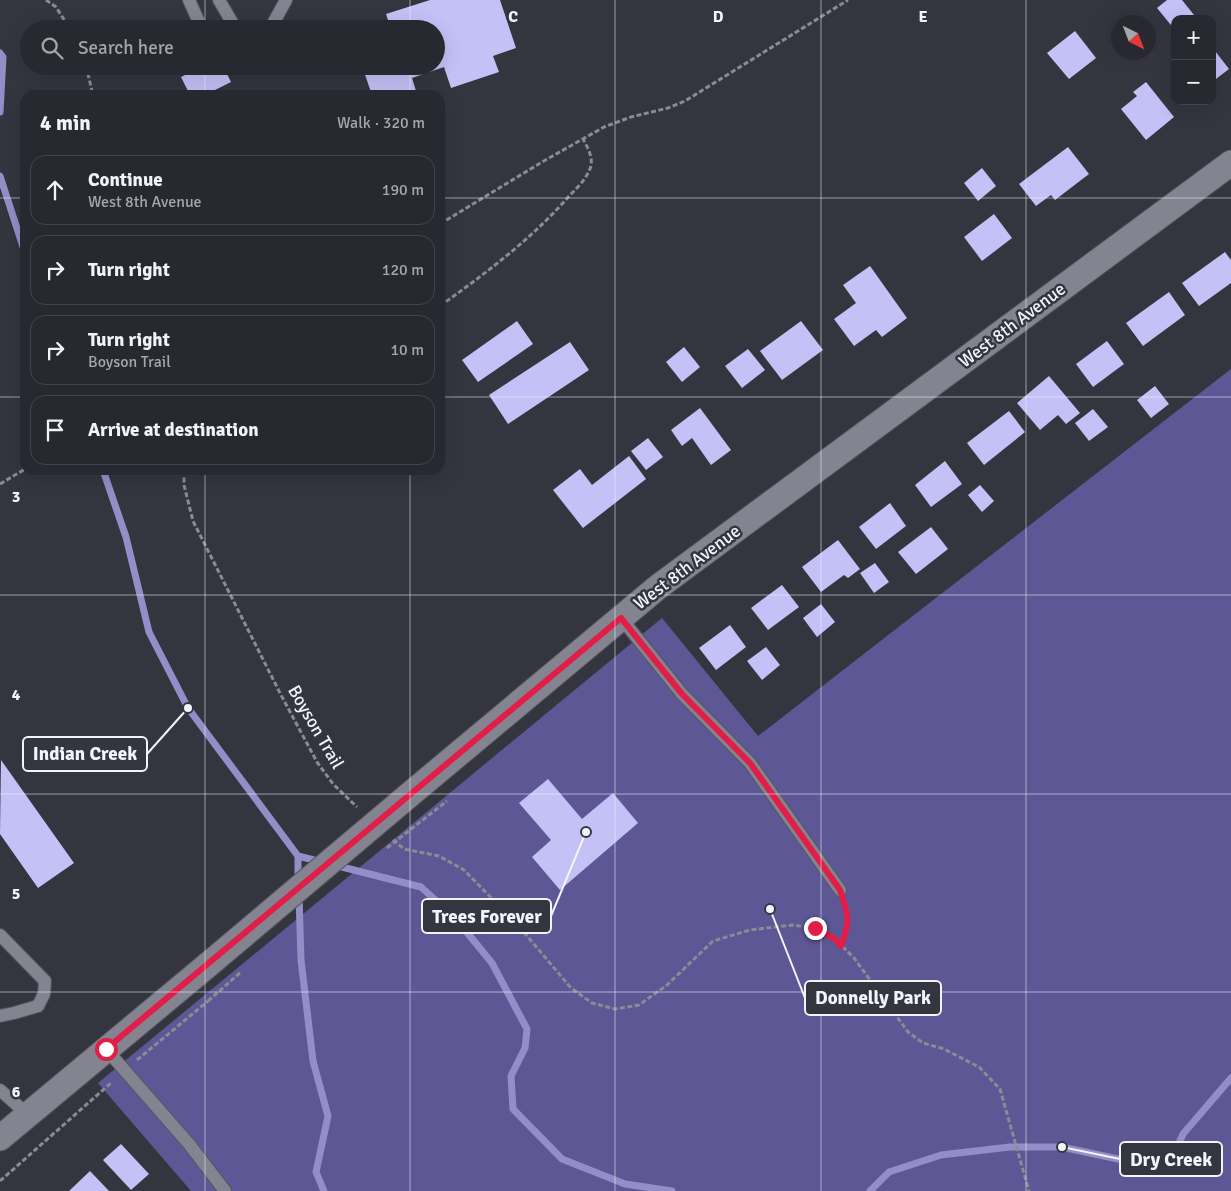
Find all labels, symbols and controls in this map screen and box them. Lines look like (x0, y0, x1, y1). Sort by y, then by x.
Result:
text: C (508, 7, 518, 27)
text: D (713, 7, 724, 27)
text: E (918, 7, 928, 27)
north arrow (1111, 15, 1156, 60)
map controls (1171, 15, 1216, 105)
button: + (1171, 15, 1216, 60)
search box (20, 20, 445, 75)
icon: search (38, 34, 66, 62)
text: Search here (78, 36, 174, 60)
button: − (1171, 60, 1216, 105)
text: 4 min (40, 110, 91, 136)
text: Walk · 320 m (337, 113, 425, 133)
text: Continue (88, 168, 163, 192)
icon: ahead (41, 176, 69, 204)
text: 190 m (382, 180, 424, 200)
text: West 8th Avenue (88, 192, 202, 212)
icon: right (41, 256, 69, 284)
text: Turn right (88, 258, 170, 282)
text: 120 m (382, 260, 424, 280)
street label: West 8th Avenue (954, 278, 1070, 372)
text: Turn right (88, 328, 170, 352)
icon: right (41, 336, 69, 364)
text: 10 m (390, 340, 424, 360)
text: Boyson Trail (88, 352, 171, 372)
icon: arrive (41, 416, 69, 444)
text: Arrive at destination (88, 418, 259, 442)
text: 3 (12, 487, 20, 507)
street label: West 8th Avenue (629, 520, 745, 614)
street label: Boyson Trail (283, 681, 349, 773)
text: 4 (12, 685, 21, 705)
callout: Indian Creek (23, 737, 147, 771)
text: Indian Creek (33, 742, 137, 766)
text: 5 (12, 884, 20, 904)
callout: Trees Forever (422, 899, 551, 933)
text: Trees Forever (432, 905, 542, 929)
route end (804, 917, 827, 940)
callout: Donnelly Park (805, 981, 941, 1015)
text: Donnelly Park (815, 986, 931, 1010)
route start (95, 1038, 118, 1061)
text: 6 (12, 1082, 21, 1102)
callout: Dry Creek (1120, 1142, 1222, 1176)
text: Dry Creek (1130, 1148, 1212, 1172)

